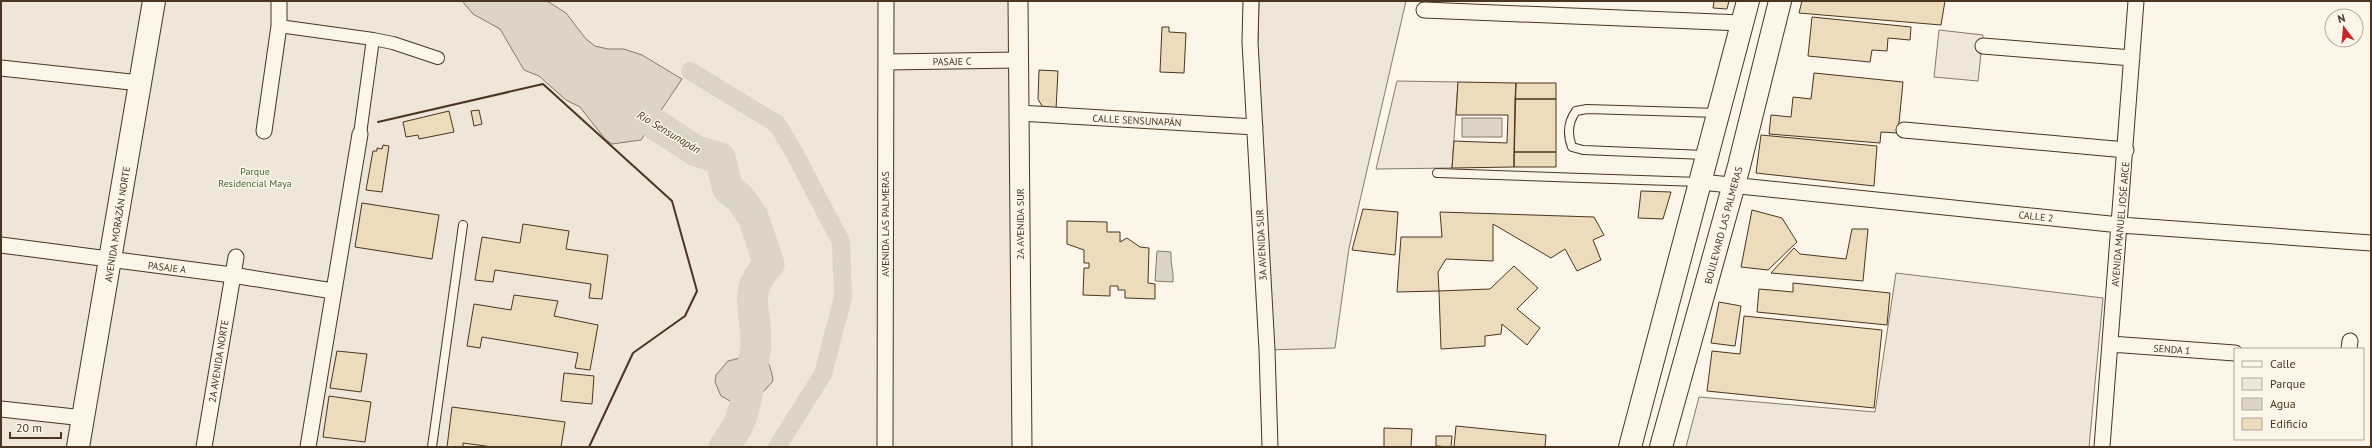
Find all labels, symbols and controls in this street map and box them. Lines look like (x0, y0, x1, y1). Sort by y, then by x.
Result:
north arrow (2324, 8, 2364, 48)
text: N (2336, 11, 2347, 26)
street label: PASAJE C (933, 55, 972, 68)
water label: Río Sensunapán (635, 108, 703, 157)
street label: CALLE SENSUNAPÁN (1092, 112, 1182, 129)
street label: AVENIDA MANUEL JOSÉ ARCE (2109, 161, 2132, 287)
street label: AVENIDA MORAZÁN NORTE (102, 165, 133, 283)
park label: Parque Residencial Maya (218, 165, 292, 190)
street label: BOULEVARD LAS PALMERAS (1702, 165, 1745, 285)
street label: AVENIDA LAS PALMERAS (879, 171, 892, 277)
street label: 2A AVENIDA SUR (1014, 188, 1027, 260)
street label: CALLE 2 (2018, 208, 2054, 225)
street label: 3A AVENIDA SUR (1253, 209, 1270, 281)
street label: PASAJE A (147, 259, 187, 276)
street label: 2A AVENIDA NORTE (206, 319, 231, 403)
street label: SENDA 1 (2153, 342, 2191, 357)
legend (2234, 348, 2364, 440)
text: Calle (2270, 356, 2296, 371)
text: Parque (2270, 376, 2305, 391)
text: Agua (2270, 396, 2296, 411)
scale bar (10, 414, 61, 440)
text: Edificio (2270, 416, 2308, 431)
text: 20 m (16, 420, 42, 435)

